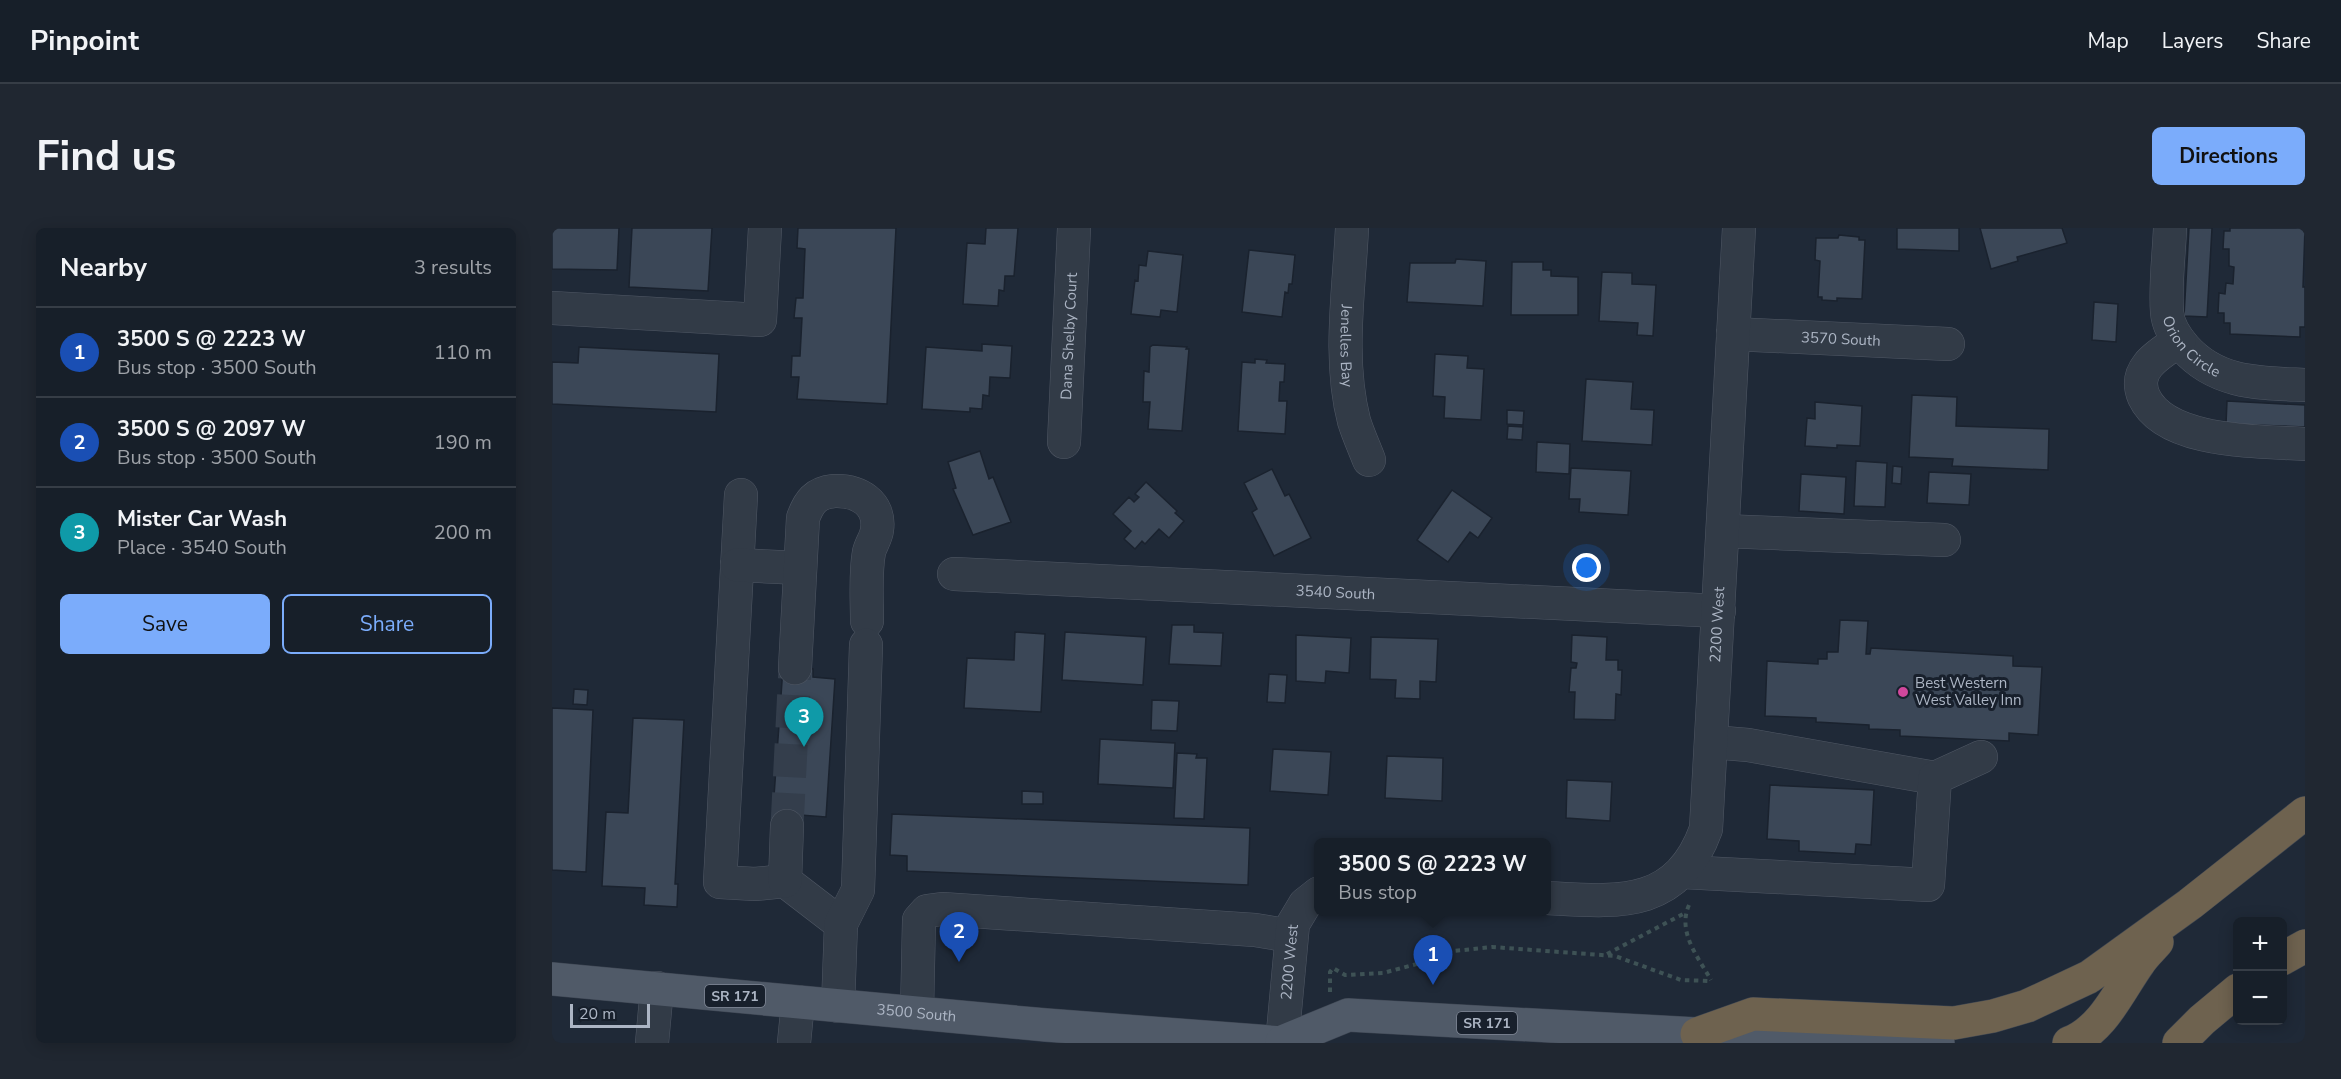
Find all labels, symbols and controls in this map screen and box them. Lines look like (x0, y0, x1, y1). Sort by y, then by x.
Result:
text: Pinpoint (30, 22, 139, 60)
text: Map (2087, 27, 2129, 55)
text: Layers (2162, 27, 2223, 55)
text: Share (2256, 27, 2311, 55)
button: Directions (2152, 127, 2305, 185)
text: Find us (36, 128, 176, 185)
text: Nearby (60, 250, 147, 285)
text: 3 results (414, 254, 492, 281)
street label: Dana Shelby Court (1056, 271, 1082, 400)
street label: Jenelles Bay (1336, 303, 1358, 389)
street label: Orion Circle (2158, 313, 2224, 382)
text: 3500 S @ 2223 W (117, 324, 306, 354)
street label: 3570 South (1801, 327, 1881, 351)
text: 1 (74, 339, 86, 366)
text: 110 m (434, 339, 492, 366)
text: Bus stop · 3500 South (117, 354, 317, 381)
text: 3500 S @ 2097 W (117, 414, 306, 444)
text: 2 (74, 429, 86, 456)
text: 190 m (434, 429, 492, 456)
text: Bus stop · 3500 South (117, 444, 317, 471)
text: Mister Car Wash (117, 504, 287, 534)
text: 3 (74, 519, 86, 546)
text: 200 m (434, 519, 492, 546)
text: Place · 3540 South (117, 534, 287, 561)
your location (1572, 553, 1601, 582)
street label: 3540 South (1295, 581, 1376, 604)
street label: 2200 West (1705, 585, 1729, 663)
button: Save (60, 594, 270, 654)
button: Share (282, 594, 492, 654)
place label: Best Western West Valley Inn (1915, 673, 2021, 710)
marker: Best Western West Valley Inn (1896, 685, 1910, 699)
pin: 3 (784, 698, 824, 747)
popup (1314, 838, 1551, 916)
text: 3500 S @ 2223 W (1338, 849, 1527, 879)
text: Bus stop (1338, 879, 1417, 906)
pin: 2 (940, 912, 978, 962)
map controls (2233, 917, 2287, 1025)
button: + (2233, 917, 2287, 971)
street label: 2200 West (1276, 923, 1303, 1001)
pin: 1 (1414, 936, 1452, 985)
button: − (2233, 971, 2287, 1025)
road number: SR 171 (705, 985, 765, 1007)
street label: 3500 South (876, 999, 957, 1027)
scale bar (570, 1001, 650, 1028)
text: 20 m (579, 1003, 616, 1025)
road number: SR 171 (1457, 1012, 1517, 1034)

